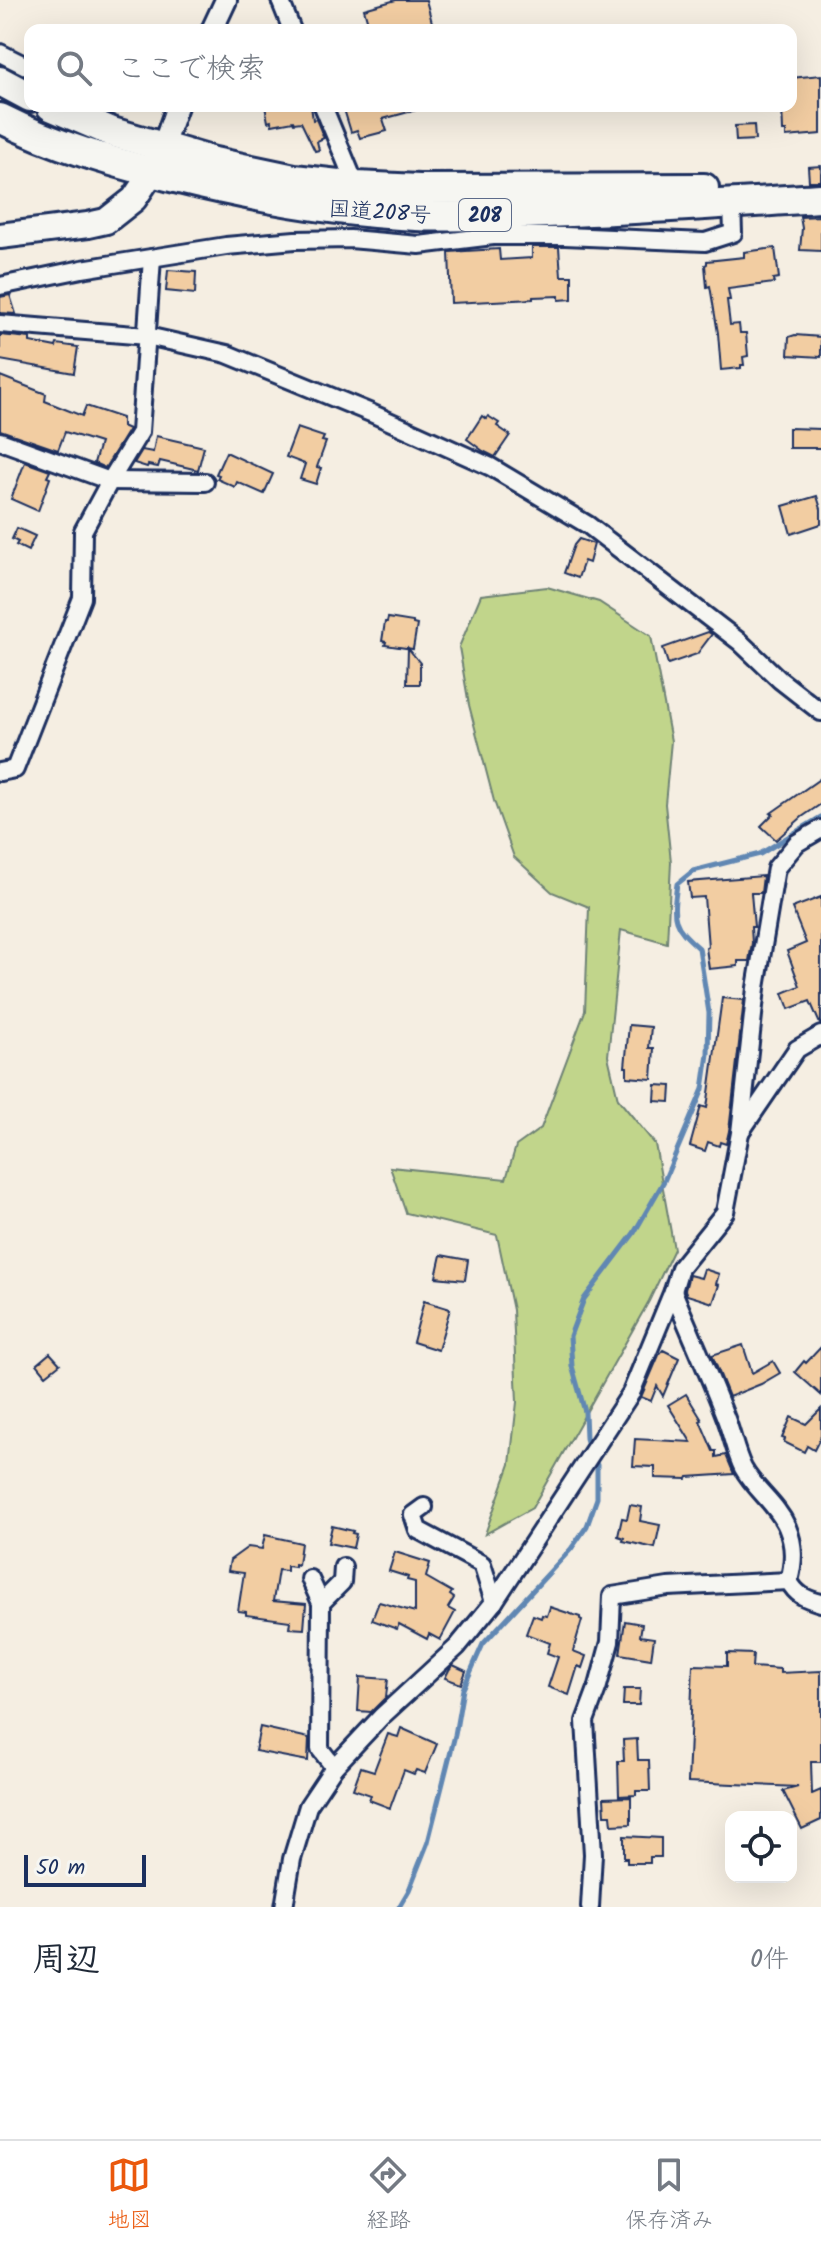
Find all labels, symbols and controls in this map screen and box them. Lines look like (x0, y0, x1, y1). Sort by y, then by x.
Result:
search box (24, 24, 797, 112)
icon: search (52, 46, 96, 90)
text: ここで検索 (116, 46, 266, 94)
street label: 国道208号 (327, 192, 432, 235)
road number: 208 (459, 199, 511, 231)
map controls (725, 1811, 797, 1883)
button: locate (725, 1811, 797, 1883)
scale bar (24, 1851, 146, 1887)
text: 50 m (36, 1851, 85, 1886)
text: 周辺 (32, 1934, 100, 1988)
text: 0件 (750, 1939, 789, 1981)
tab: 地図 (107, 2153, 152, 2239)
tab: 経路 (366, 2153, 411, 2239)
tab: 保存済み (625, 2153, 714, 2239)

